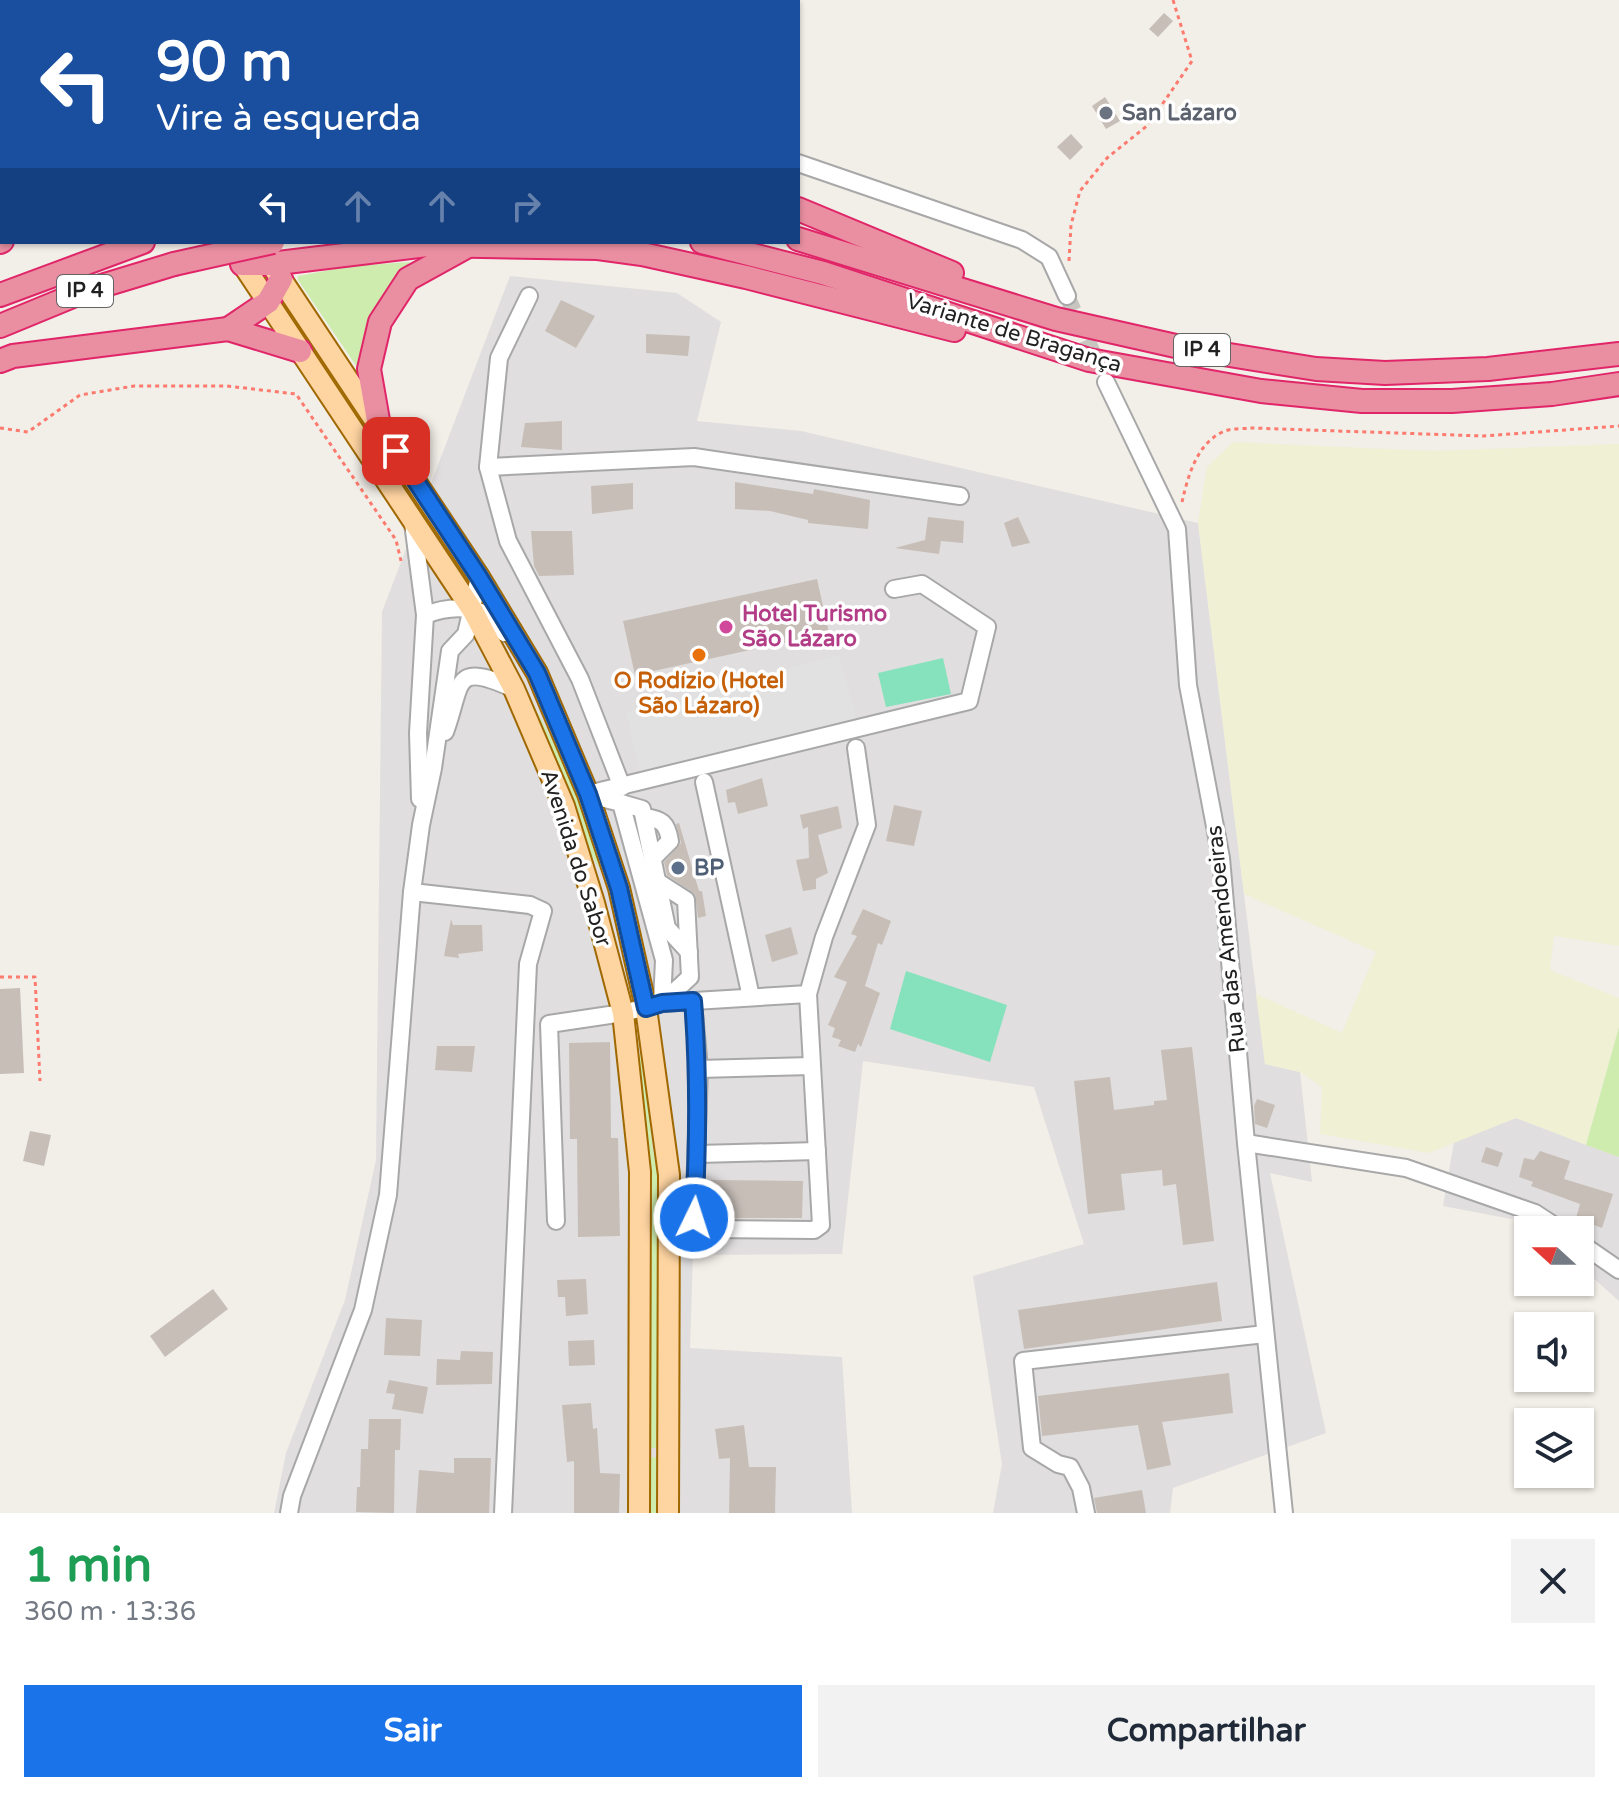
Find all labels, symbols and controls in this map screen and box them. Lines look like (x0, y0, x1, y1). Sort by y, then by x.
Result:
text: 90 m (156, 29, 292, 96)
icon: left (24, 32, 128, 136)
text: Vire à esquerda (156, 97, 421, 140)
place label: San Lázaro (1122, 100, 1237, 126)
marker: San Lázaro (1097, 104, 1115, 122)
icon: left (252, 184, 296, 228)
icon: ahead (336, 184, 380, 228)
icon: ahead (420, 184, 464, 228)
icon: right (504, 184, 548, 228)
road number: IP 4 (57, 275, 113, 307)
street label: Variante de Bragança (903, 288, 1125, 378)
road number: IP 4 (1174, 334, 1230, 366)
pin (362, 417, 430, 485)
icon: arrive (374, 429, 418, 473)
place label: Hotel Turismo São Lázaro (742, 601, 887, 652)
marker: Hotel Turismo São Lázaro (717, 618, 735, 636)
marker: O Rodízio (Hotel São Lázaro) (690, 646, 708, 664)
place label: O Rodízio (Hotel São Lázaro) (614, 668, 784, 719)
street label: Avenida do Sabor (535, 766, 617, 951)
street label: Rua das Amendoeiras (1201, 824, 1251, 1054)
place label: BP (694, 855, 724, 881)
marker: BP (669, 859, 687, 877)
position arrow (652, 1176, 736, 1260)
north arrow (1514, 1216, 1594, 1296)
map controls (1514, 1216, 1594, 1488)
button: sound (1514, 1312, 1594, 1392)
button: layers (1514, 1408, 1594, 1488)
text: 1 min (24, 1537, 152, 1595)
button: close (1511, 1539, 1595, 1623)
text: 360 m · 13:36 (24, 1596, 196, 1627)
button: Sair (24, 1685, 802, 1777)
button: Compartilhar (818, 1685, 1595, 1777)

